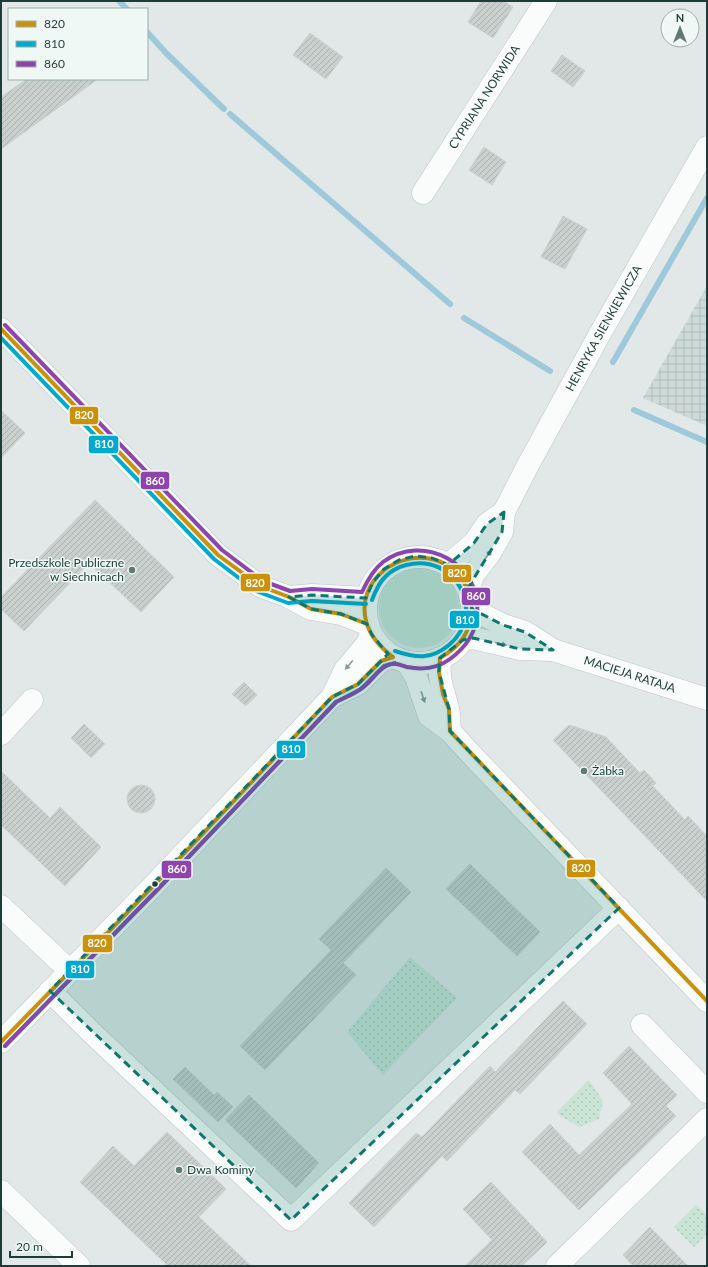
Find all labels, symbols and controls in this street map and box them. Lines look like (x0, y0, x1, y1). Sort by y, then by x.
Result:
legend (8, 8, 148, 80)
north arrow (660, 8, 700, 48)
text: N (676, 11, 684, 24)
text: 820 (44, 16, 65, 31)
text: 810 (44, 36, 65, 51)
street label: CYPRIANA NORWIDA (445, 41, 523, 152)
text: 860 (44, 56, 65, 71)
street label: HENRYKA SIENKIEWICZA (562, 262, 645, 394)
line badge: 820 (69, 406, 99, 425)
text: 820 (74, 408, 94, 421)
line badge: 810 (88, 435, 119, 454)
text: 810 (94, 437, 114, 450)
line badge: 860 (140, 471, 170, 490)
text: 860 (145, 474, 165, 487)
one-way arrow (484, 549, 492, 560)
place label: Przedszkole Publiczne w Siechnicach (8, 555, 124, 584)
line badge: 820 (442, 564, 472, 583)
marker: Przedszkole Publiczne w Siechnicach (127, 565, 137, 575)
text: 820 (447, 566, 467, 579)
line badge: 820 (240, 573, 271, 592)
text: 820 (245, 576, 265, 589)
line badge: 860 (461, 587, 491, 606)
text: 860 (466, 589, 486, 602)
line badge: 810 (449, 610, 480, 629)
text: 810 (455, 613, 475, 626)
one-way arrow (494, 642, 507, 648)
street label: MACIEJA RATAJA (582, 652, 678, 696)
one-way arrow (345, 659, 354, 670)
one-way arrow (420, 692, 426, 704)
line badge: 810 (276, 740, 306, 759)
text: 810 (281, 742, 301, 755)
place label: Żabka (592, 763, 624, 778)
marker: Żabka (579, 766, 589, 776)
line badge: 820 (566, 859, 596, 878)
line badge: 860 (161, 860, 192, 879)
text: 820 (571, 861, 591, 874)
text: 860 (167, 862, 187, 875)
unlabelled marker (150, 879, 160, 889)
line badge: 820 (82, 934, 113, 953)
text: 820 (87, 936, 107, 949)
line badge: 810 (65, 960, 95, 979)
text: 810 (70, 962, 90, 975)
place label: Dwa Kominy (187, 1162, 255, 1177)
marker: Dwa Kominy (174, 1165, 184, 1175)
scale bar (10, 1233, 72, 1259)
text: 20 m (16, 1239, 43, 1254)

